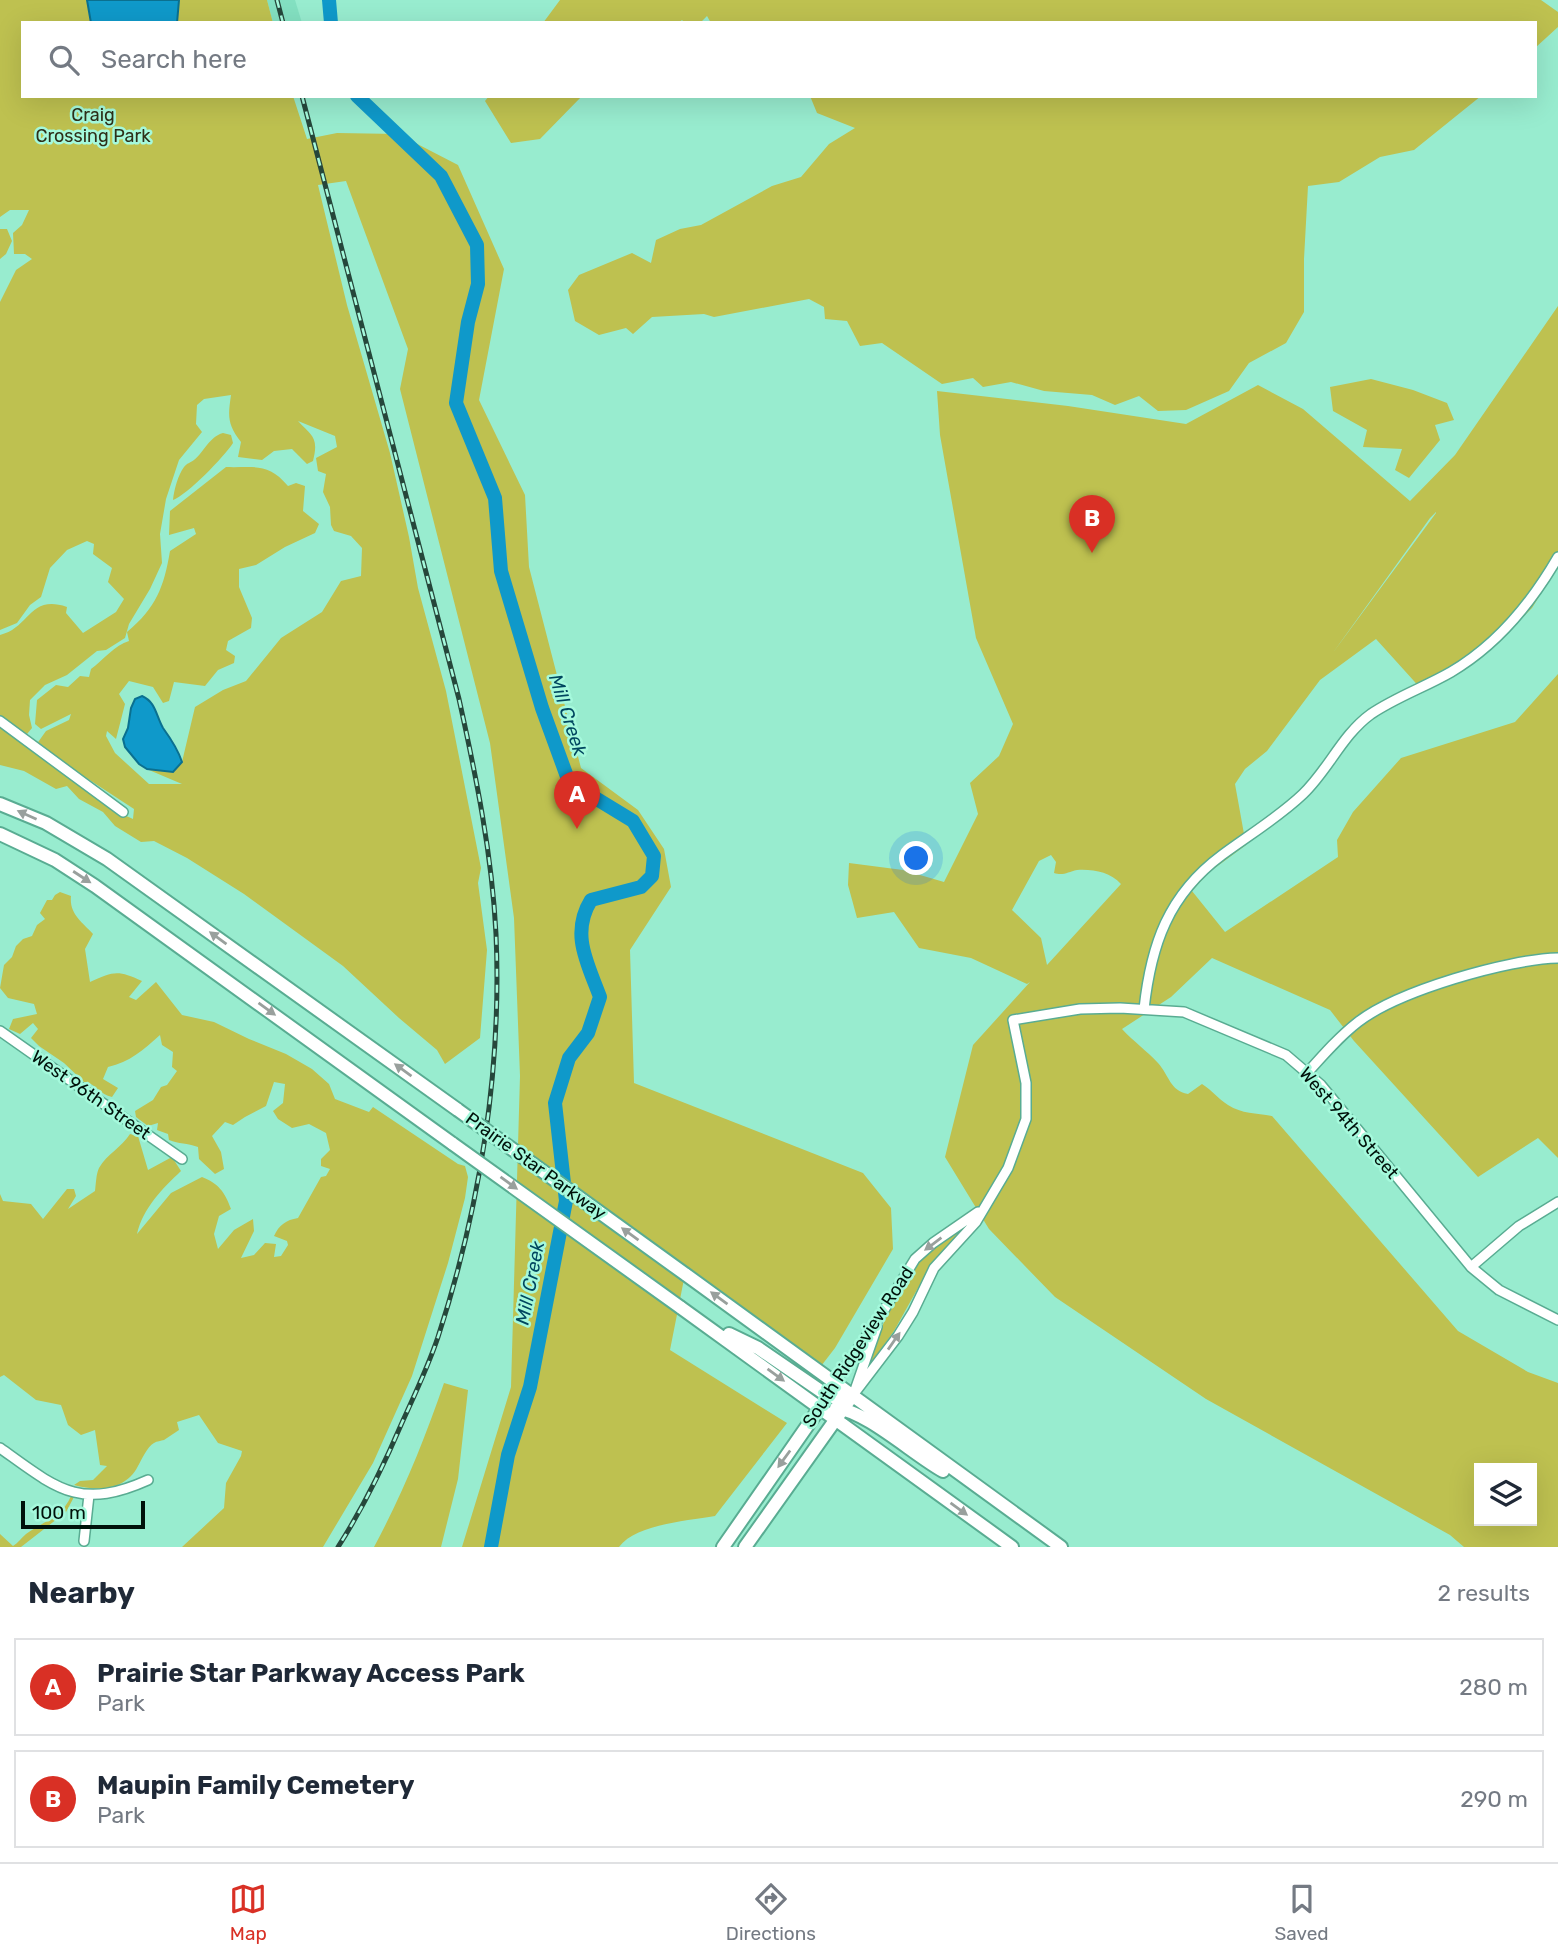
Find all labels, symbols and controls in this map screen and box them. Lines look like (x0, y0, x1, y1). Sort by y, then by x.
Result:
search box (21, 21, 1537, 98)
icon: search (45, 41, 83, 79)
text: Search here (101, 44, 247, 75)
park label: Craig Crossing Park (35, 104, 151, 147)
pin: B (1069, 495, 1115, 553)
water label: Mill Creek (544, 671, 592, 759)
pin: A (554, 771, 600, 829)
one-way arrow (17, 809, 37, 821)
your location (899, 841, 933, 875)
one-way arrow (73, 870, 91, 884)
one-way arrow (209, 931, 227, 945)
one-way arrow (258, 1002, 276, 1016)
street label: West 96th Street (27, 1046, 155, 1144)
one-way arrow (394, 1063, 412, 1077)
street label: West 94th Street (1295, 1063, 1403, 1183)
street label: Prairie Star Parkway (461, 1108, 611, 1224)
one-way arrow (500, 1176, 518, 1190)
one-way arrow (621, 1227, 639, 1241)
one-way arrow (924, 1237, 942, 1251)
water label: Mill Creek (511, 1239, 549, 1327)
street label: South Ridgeview Road (798, 1262, 918, 1432)
one-way arrow (710, 1290, 728, 1305)
one-way arrow (887, 1332, 901, 1350)
one-way arrow (766, 1368, 785, 1382)
one-way arrow (777, 1450, 791, 1468)
map controls (1474, 1463, 1537, 1526)
button: layers (1474, 1463, 1537, 1526)
scale bar (21, 1498, 145, 1530)
text: 100 m (32, 1501, 86, 1524)
one-way arrow (950, 1502, 968, 1516)
text: Nearby (28, 1575, 135, 1611)
text: 2 results (1438, 1579, 1530, 1607)
text: Prairie Star Parkway Access Park (97, 1658, 525, 1689)
text: A (45, 1673, 61, 1701)
text: 280 m (1459, 1673, 1528, 1701)
text: Park (97, 1689, 145, 1717)
text: Maupin Family Cemetery (97, 1770, 414, 1801)
text: B (45, 1785, 61, 1813)
text: 290 m (1460, 1785, 1528, 1813)
text: Park (97, 1801, 145, 1829)
tab: Map (229, 1880, 267, 1945)
tab: Directions (726, 1880, 816, 1945)
tab: Saved (1274, 1880, 1329, 1945)

